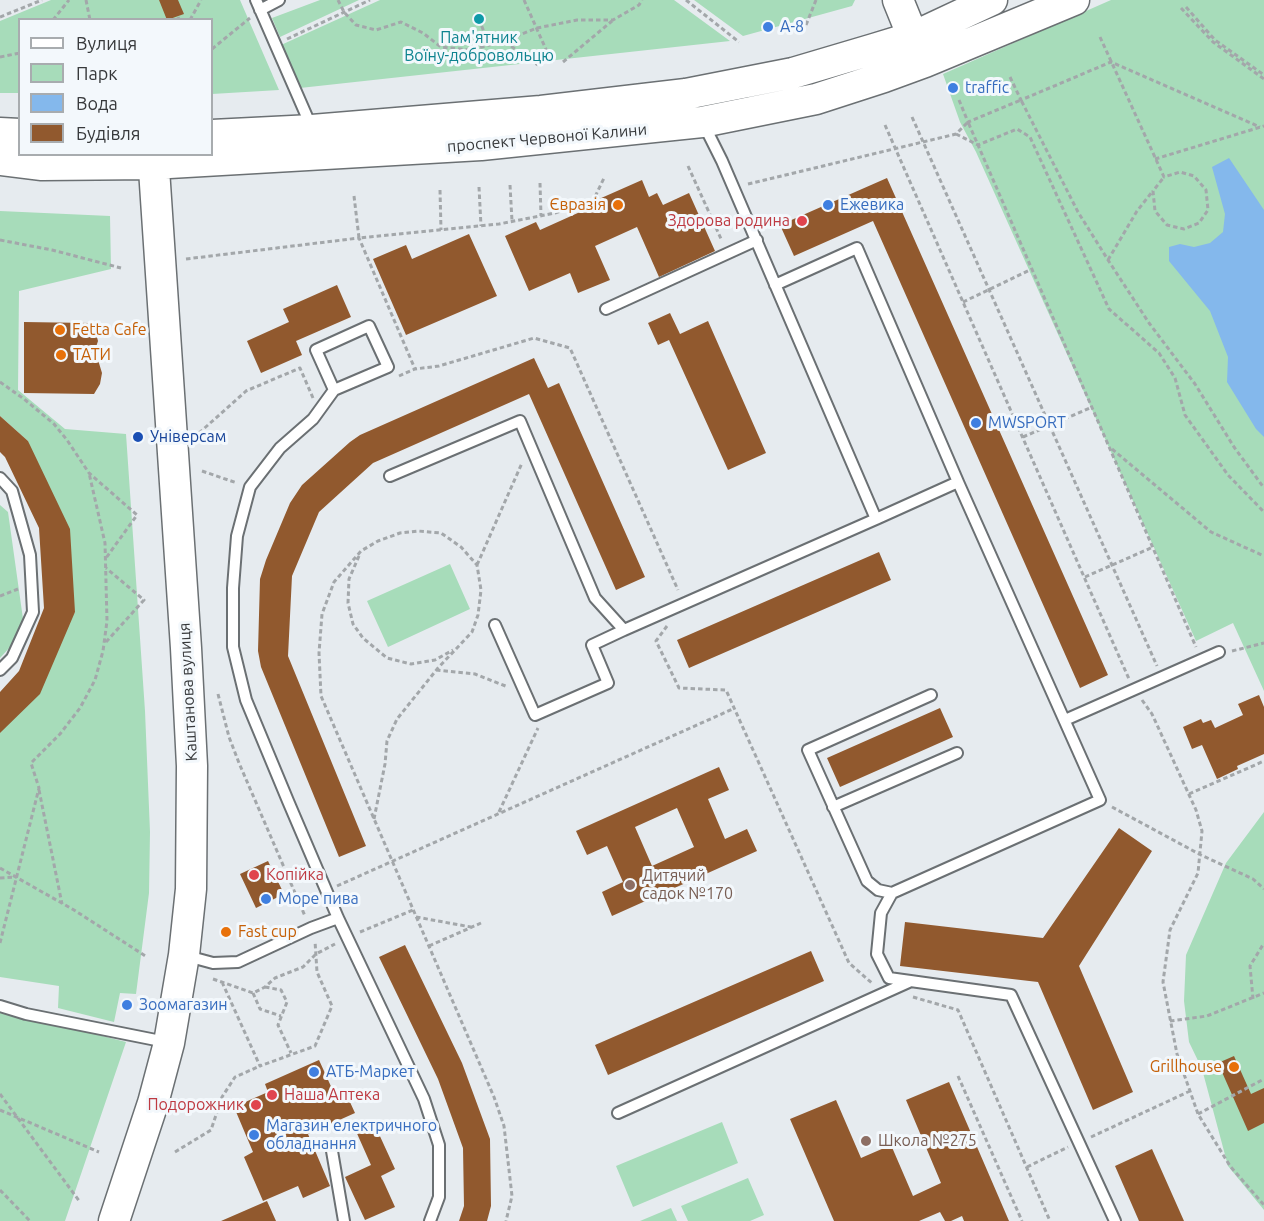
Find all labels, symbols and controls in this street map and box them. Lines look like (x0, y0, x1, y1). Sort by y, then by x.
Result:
marker: Пам'ятник Воїну-добровольцю (472, 12, 486, 26)
place label: А-8 (780, 17, 804, 37)
legend (18, 18, 213, 156)
marker: А-8 (761, 20, 775, 34)
place label: Пам'ятник Воїну-добровольцю (404, 28, 554, 66)
text: Вулиця (76, 33, 137, 53)
text: Парк (76, 63, 117, 83)
place label: traffic (965, 78, 1009, 98)
marker: traffic (946, 81, 960, 95)
text: Вода (76, 93, 118, 113)
street label: проспект Червоної Калини (446, 120, 648, 156)
text: Будівля (76, 123, 141, 143)
place label: Євразія (550, 195, 606, 215)
place label: Ежевика (840, 195, 904, 215)
marker: Євразія (611, 198, 625, 212)
marker: Ежевика (821, 198, 835, 212)
place label: Здорова родина (668, 211, 790, 231)
marker: Здорова родина (795, 214, 809, 228)
place label: Fetta Cafe (72, 320, 147, 340)
marker: Fetta Cafe (53, 323, 67, 337)
place label: ТАТИ (73, 345, 111, 365)
marker: ТАТИ (54, 348, 68, 362)
place label: MWSPORT (988, 413, 1066, 433)
marker: MWSPORT (969, 416, 983, 430)
place label: Універсам (150, 427, 226, 447)
marker: Універсам (131, 430, 145, 444)
street label: Каштанова вулиця (175, 622, 201, 762)
place label: Копійка (266, 865, 324, 885)
place label: Дитячий садок №170 (642, 866, 733, 904)
marker: Копійка (247, 868, 261, 882)
marker: Дитячий садок №170 (623, 878, 637, 892)
place label: Море пива (278, 889, 359, 909)
marker: Море пива (259, 892, 273, 906)
place label: Fast cup (238, 922, 297, 942)
marker: Fast cup (219, 925, 233, 939)
place label: Зоомагазин (139, 995, 228, 1015)
marker: Зоомагазин (120, 998, 134, 1012)
place label: Grillhouse (1150, 1057, 1222, 1077)
marker: Grillhouse (1227, 1060, 1241, 1074)
place label: АТБ-Маркет (326, 1062, 415, 1082)
marker: АТБ-Маркет (307, 1065, 321, 1079)
place label: Наша Аптека (284, 1085, 380, 1105)
marker: Наша Аптека (265, 1088, 279, 1102)
place label: Подорожник (147, 1095, 244, 1115)
marker: Подорожник (249, 1098, 263, 1112)
place label: Магазин електричного обладнання (266, 1116, 437, 1154)
marker: Магазин електричного обладнання (247, 1128, 261, 1142)
place label: Школа №275 (878, 1131, 977, 1151)
marker: Школа №275 (859, 1134, 873, 1148)

